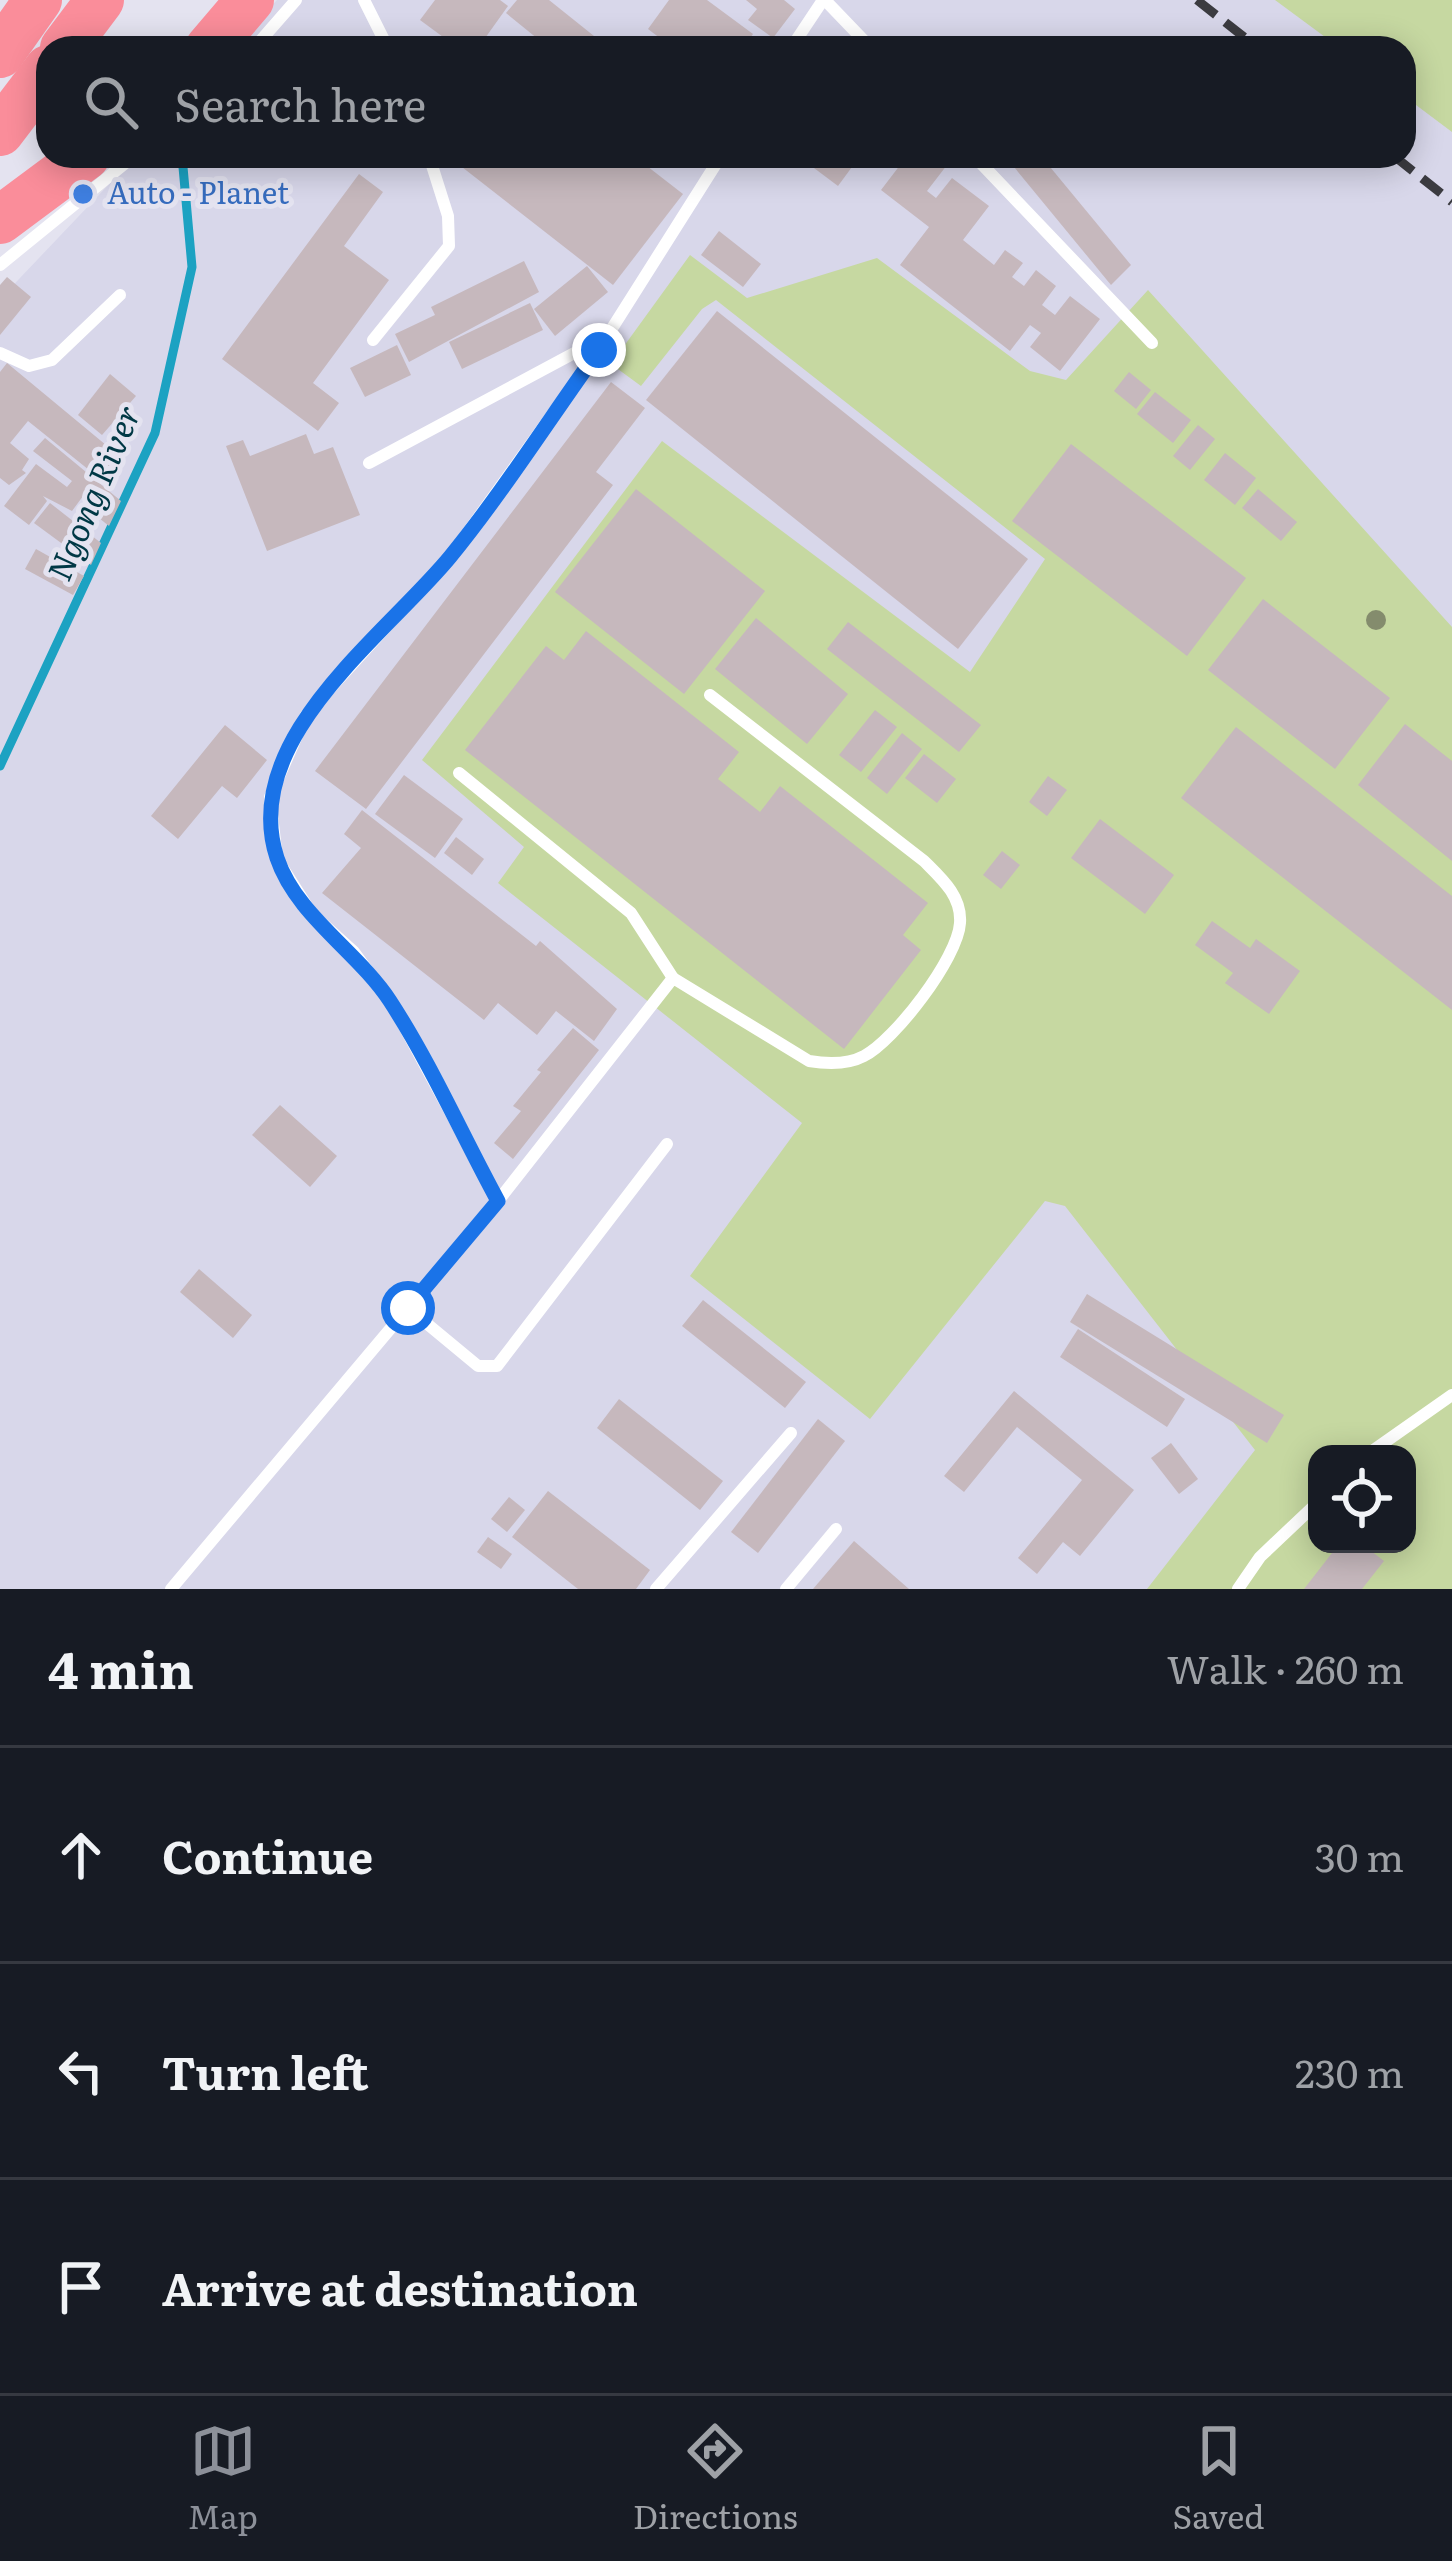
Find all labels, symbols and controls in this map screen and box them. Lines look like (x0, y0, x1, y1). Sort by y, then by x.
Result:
search box (36, 36, 1416, 168)
icon: search (78, 69, 144, 135)
text: Search here (174, 69, 426, 136)
place label: Auto - Planet (107, 169, 289, 213)
marker: Auto - Planet (70, 181, 96, 207)
route end (572, 323, 626, 377)
water label: Ngong River (33, 397, 151, 587)
route start (381, 1281, 435, 1335)
map controls (1308, 1445, 1416, 1553)
button: locate (1308, 1445, 1416, 1553)
text: 4 min (48, 1629, 194, 1705)
text: Walk · 260 m (1167, 1638, 1404, 1696)
text: Continue (162, 1821, 373, 1888)
icon: ahead (48, 1822, 114, 1888)
text: 30 m (1315, 1826, 1404, 1884)
text: Turn left (162, 2037, 369, 2104)
icon: left (48, 2038, 114, 2104)
text: 230 m (1295, 2042, 1404, 2100)
text: Arrive at destination (162, 2253, 638, 2320)
icon: arrive (48, 2254, 114, 2320)
tab: Map (187, 2418, 258, 2539)
tab: Directions (633, 2418, 798, 2539)
tab: Saved (1173, 2418, 1265, 2539)

